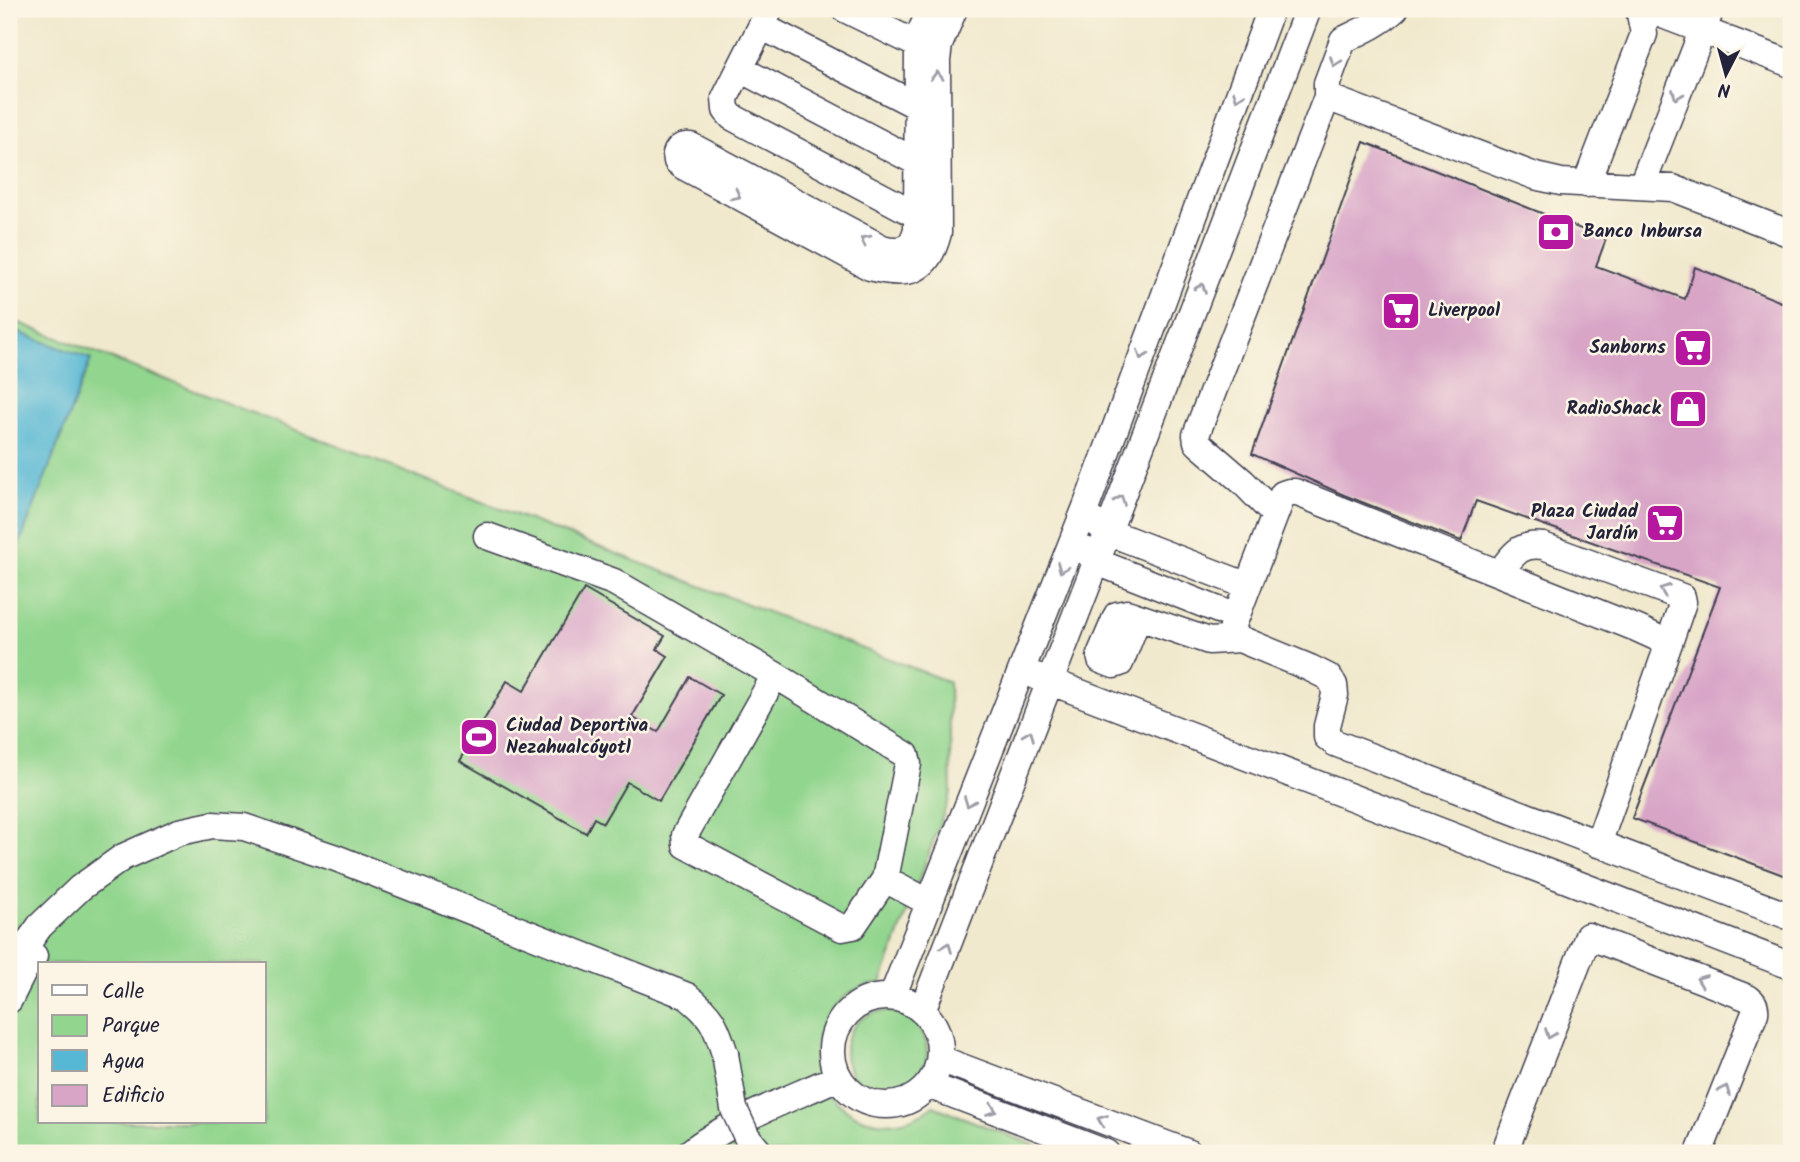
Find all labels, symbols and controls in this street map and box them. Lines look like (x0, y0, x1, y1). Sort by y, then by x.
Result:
north arrow (1692, 38, 1762, 108)
one-way arrow (1329, 56, 1343, 68)
one-way arrow (929, 71, 945, 81)
text: N (1717, 73, 1732, 104)
one-way arrow (1233, 89, 1247, 101)
one-way arrow (1672, 89, 1686, 101)
one-way arrow (729, 186, 741, 200)
bank icon: Banco Inbursa (1535, 211, 1577, 253)
place label: Banco Inbursa (1583, 217, 1702, 247)
one-way arrow (860, 234, 873, 248)
one-way arrow (1193, 282, 1207, 294)
supermarket icon: Liverpool (1380, 290, 1422, 332)
place label: Liverpool (1428, 296, 1501, 326)
supermarket icon: Sanborns (1672, 327, 1714, 369)
place label: Sanborns (1590, 333, 1666, 363)
one-way arrow (1137, 348, 1151, 360)
shop icon: RadioShack (1667, 388, 1709, 430)
place label: RadioShack (1567, 394, 1662, 424)
one-way arrow (1112, 495, 1126, 507)
place label: Plaza Ciudad Jardín (1531, 497, 1639, 549)
supermarket icon: Plaza Ciudad Jardín (1644, 502, 1686, 544)
one-way arrow (1057, 561, 1071, 573)
one-way arrow (1658, 584, 1670, 598)
place label: Ciudad Deportiva Nezahualcóyotl (506, 711, 649, 763)
sports icon: Ciudad Deportiva Nezahualcóyotl (458, 716, 500, 758)
one-way arrow (1021, 730, 1035, 742)
one-way arrow (964, 795, 978, 807)
one-way arrow (939, 942, 953, 954)
legend (38, 962, 266, 1124)
one-way arrow (1696, 974, 1708, 988)
text: Calle (102, 976, 145, 1009)
text: Parque (102, 1010, 160, 1043)
one-way arrow (1544, 1028, 1558, 1040)
text: Agua (102, 1046, 145, 1079)
text: Edificio (102, 1080, 165, 1113)
one-way arrow (1716, 1084, 1730, 1096)
one-way arrow (985, 1101, 997, 1115)
one-way arrow (1096, 1115, 1108, 1129)

